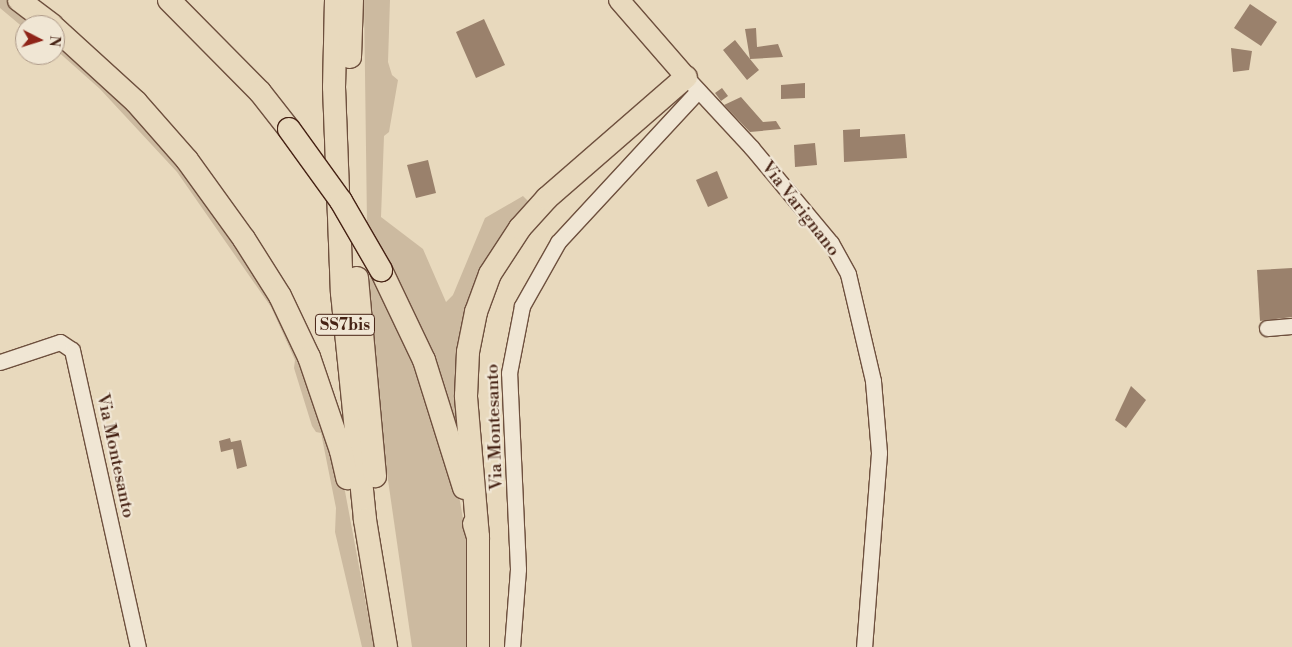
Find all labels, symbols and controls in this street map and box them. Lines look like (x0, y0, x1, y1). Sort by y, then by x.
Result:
north arrow (15, 15, 65, 65)
text: N (44, 35, 63, 48)
street label: Via Varignano (756, 157, 844, 261)
road number: SS7bis (314, 312, 376, 338)
street label: Via Montesanto (482, 363, 508, 491)
street label: Via Montesanto (91, 392, 139, 520)

